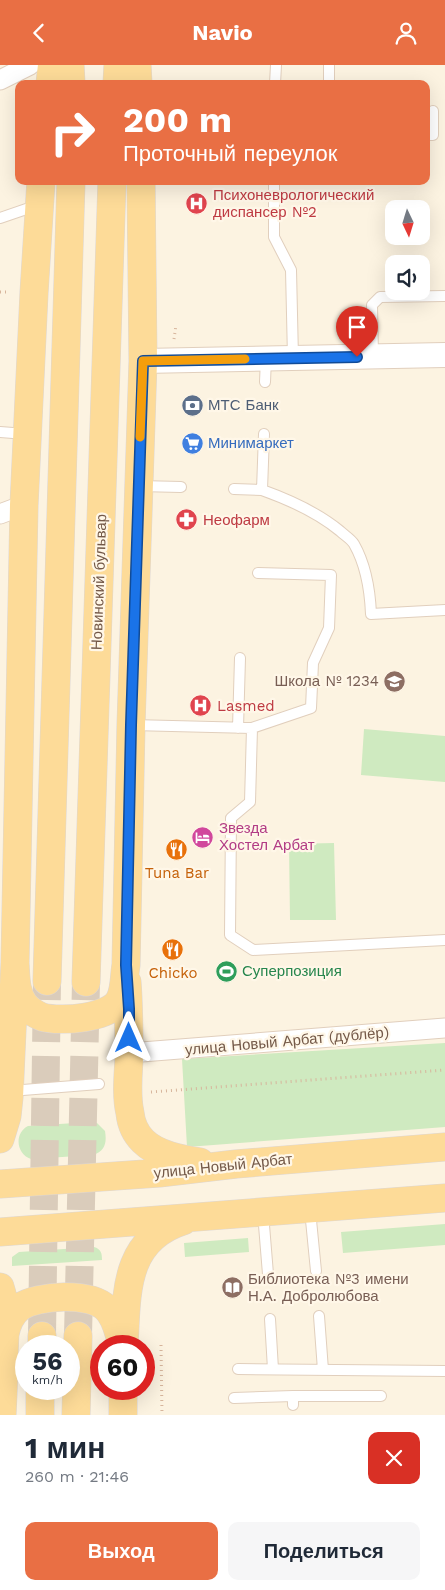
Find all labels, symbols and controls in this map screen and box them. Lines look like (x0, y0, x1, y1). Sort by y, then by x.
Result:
icon: back (25, 19, 53, 47)
icon: person (392, 19, 420, 47)
text: Navio (192, 20, 253, 45)
text: 200 m (123, 99, 232, 141)
icon: right (40, 100, 105, 165)
text: Проточный переулок (123, 141, 337, 166)
place label: Психоневрологический диспансер №2 (213, 186, 374, 221)
hospital icon: Психоневрологический диспансер №2 (185, 192, 209, 216)
north arrow (385, 200, 430, 245)
map controls (385, 200, 430, 300)
button: sound (385, 255, 430, 300)
pin (336, 306, 378, 357)
icon: arrive (343, 313, 371, 341)
bank icon: МТС Банк (180, 393, 204, 417)
place label: МТС Банк (208, 396, 279, 414)
supermarket icon: Минимаркет (180, 431, 204, 455)
place label: Минимаркет (208, 434, 294, 452)
pharmacy icon: Неофарм (175, 508, 199, 532)
place label: Неофарм (203, 511, 270, 529)
street label: Новинский бульвар (88, 514, 110, 650)
school or university icon: Школа № 1234 (383, 669, 407, 693)
place label: Школа № 1234 (275, 672, 379, 690)
hospital icon: Lasmed (189, 694, 213, 718)
place label: Lasmed (217, 697, 275, 715)
place label: Звезда Хостел Арбат (219, 819, 315, 854)
hotel icon: Звезда Хостел Арбат (191, 825, 215, 849)
restaurant icon: Tuna Bar (165, 838, 189, 862)
place label: Tuna Bar (145, 864, 209, 882)
restaurant icon: Chicko (161, 938, 185, 962)
sports icon: Суперпозиция (214, 959, 238, 983)
place label: Суперпозиция (242, 962, 342, 980)
place label: Chicko (148, 964, 198, 982)
position arrow (102, 1011, 154, 1063)
street label: улица Новый Арбат (дублёр) (184, 1023, 390, 1059)
street label: улица Новый Арбат (153, 1150, 293, 1182)
place label: Библиотека №3 имени Н.А. Добролюбова (248, 1270, 409, 1305)
library icon: Библиотека №3 имени Н.А. Добролюбова (220, 1276, 244, 1300)
speed limit sign: 60 (90, 1335, 155, 1400)
text: 56 (33, 1347, 62, 1376)
text: km/h (32, 1373, 63, 1387)
text: 1 мин (25, 1430, 105, 1465)
button: close (368, 1432, 420, 1484)
text: 260 m · 21:46 (25, 1467, 129, 1486)
button: Выход (25, 1522, 218, 1580)
button: Поделиться (228, 1522, 420, 1580)

